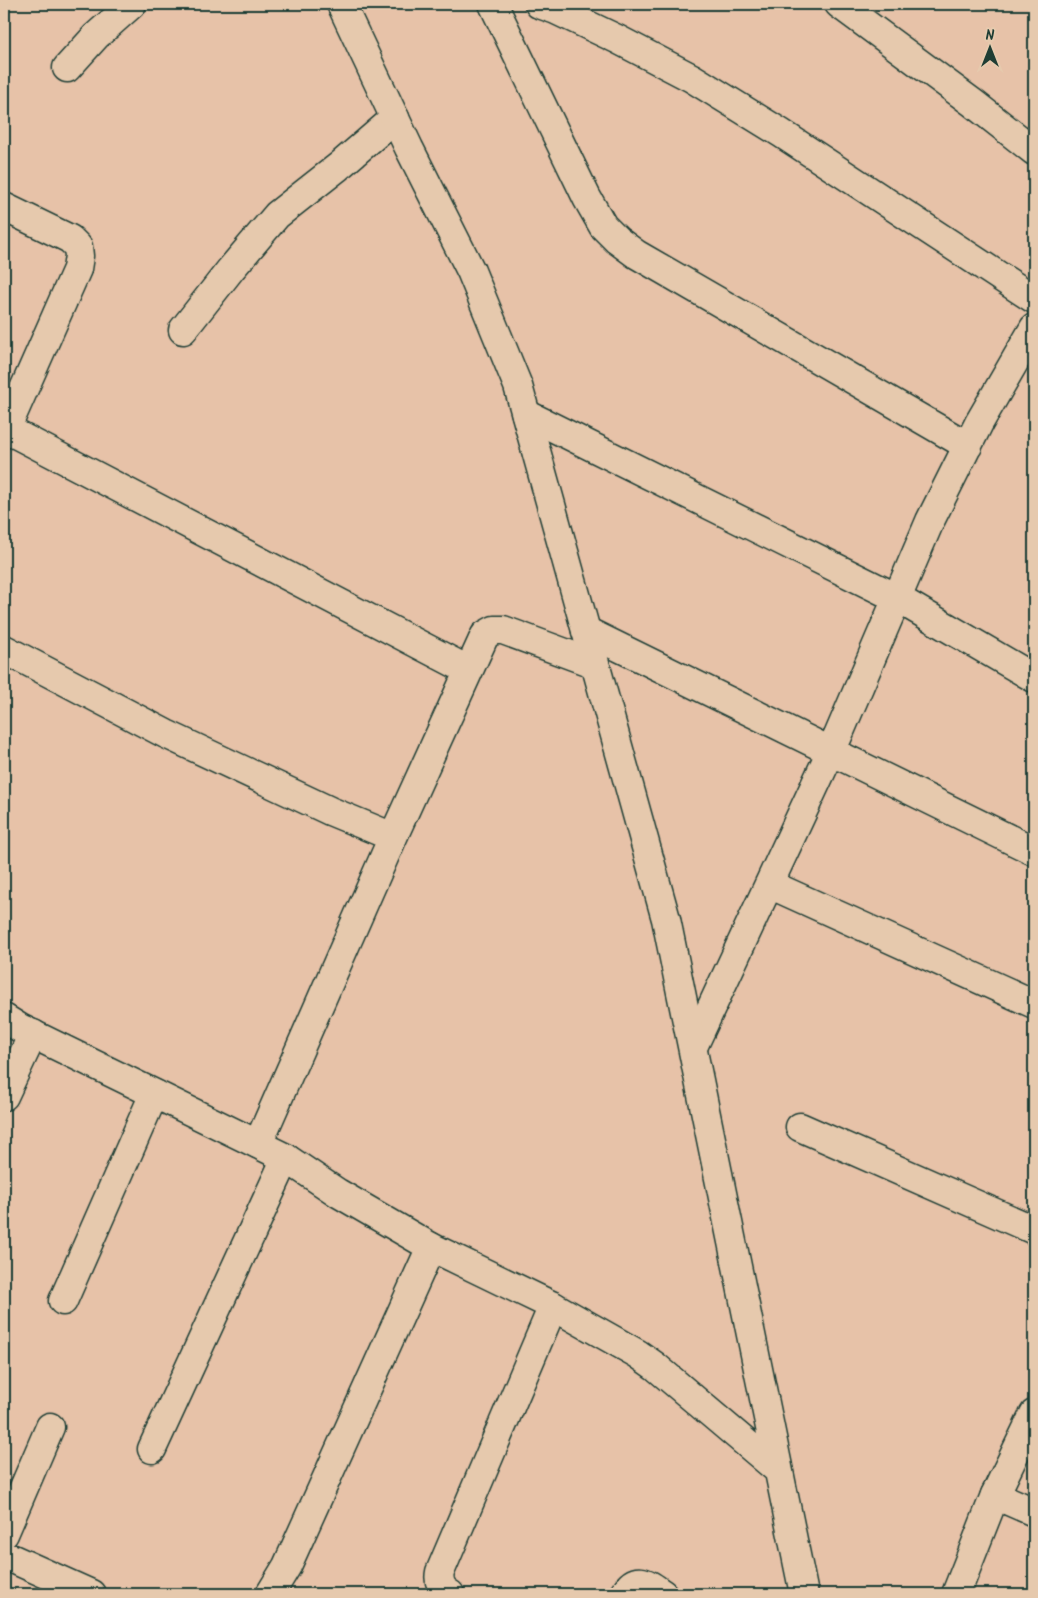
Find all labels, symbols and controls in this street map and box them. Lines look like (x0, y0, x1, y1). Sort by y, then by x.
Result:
north arrow (966, 22, 1016, 72)
text: N (986, 25, 995, 47)

